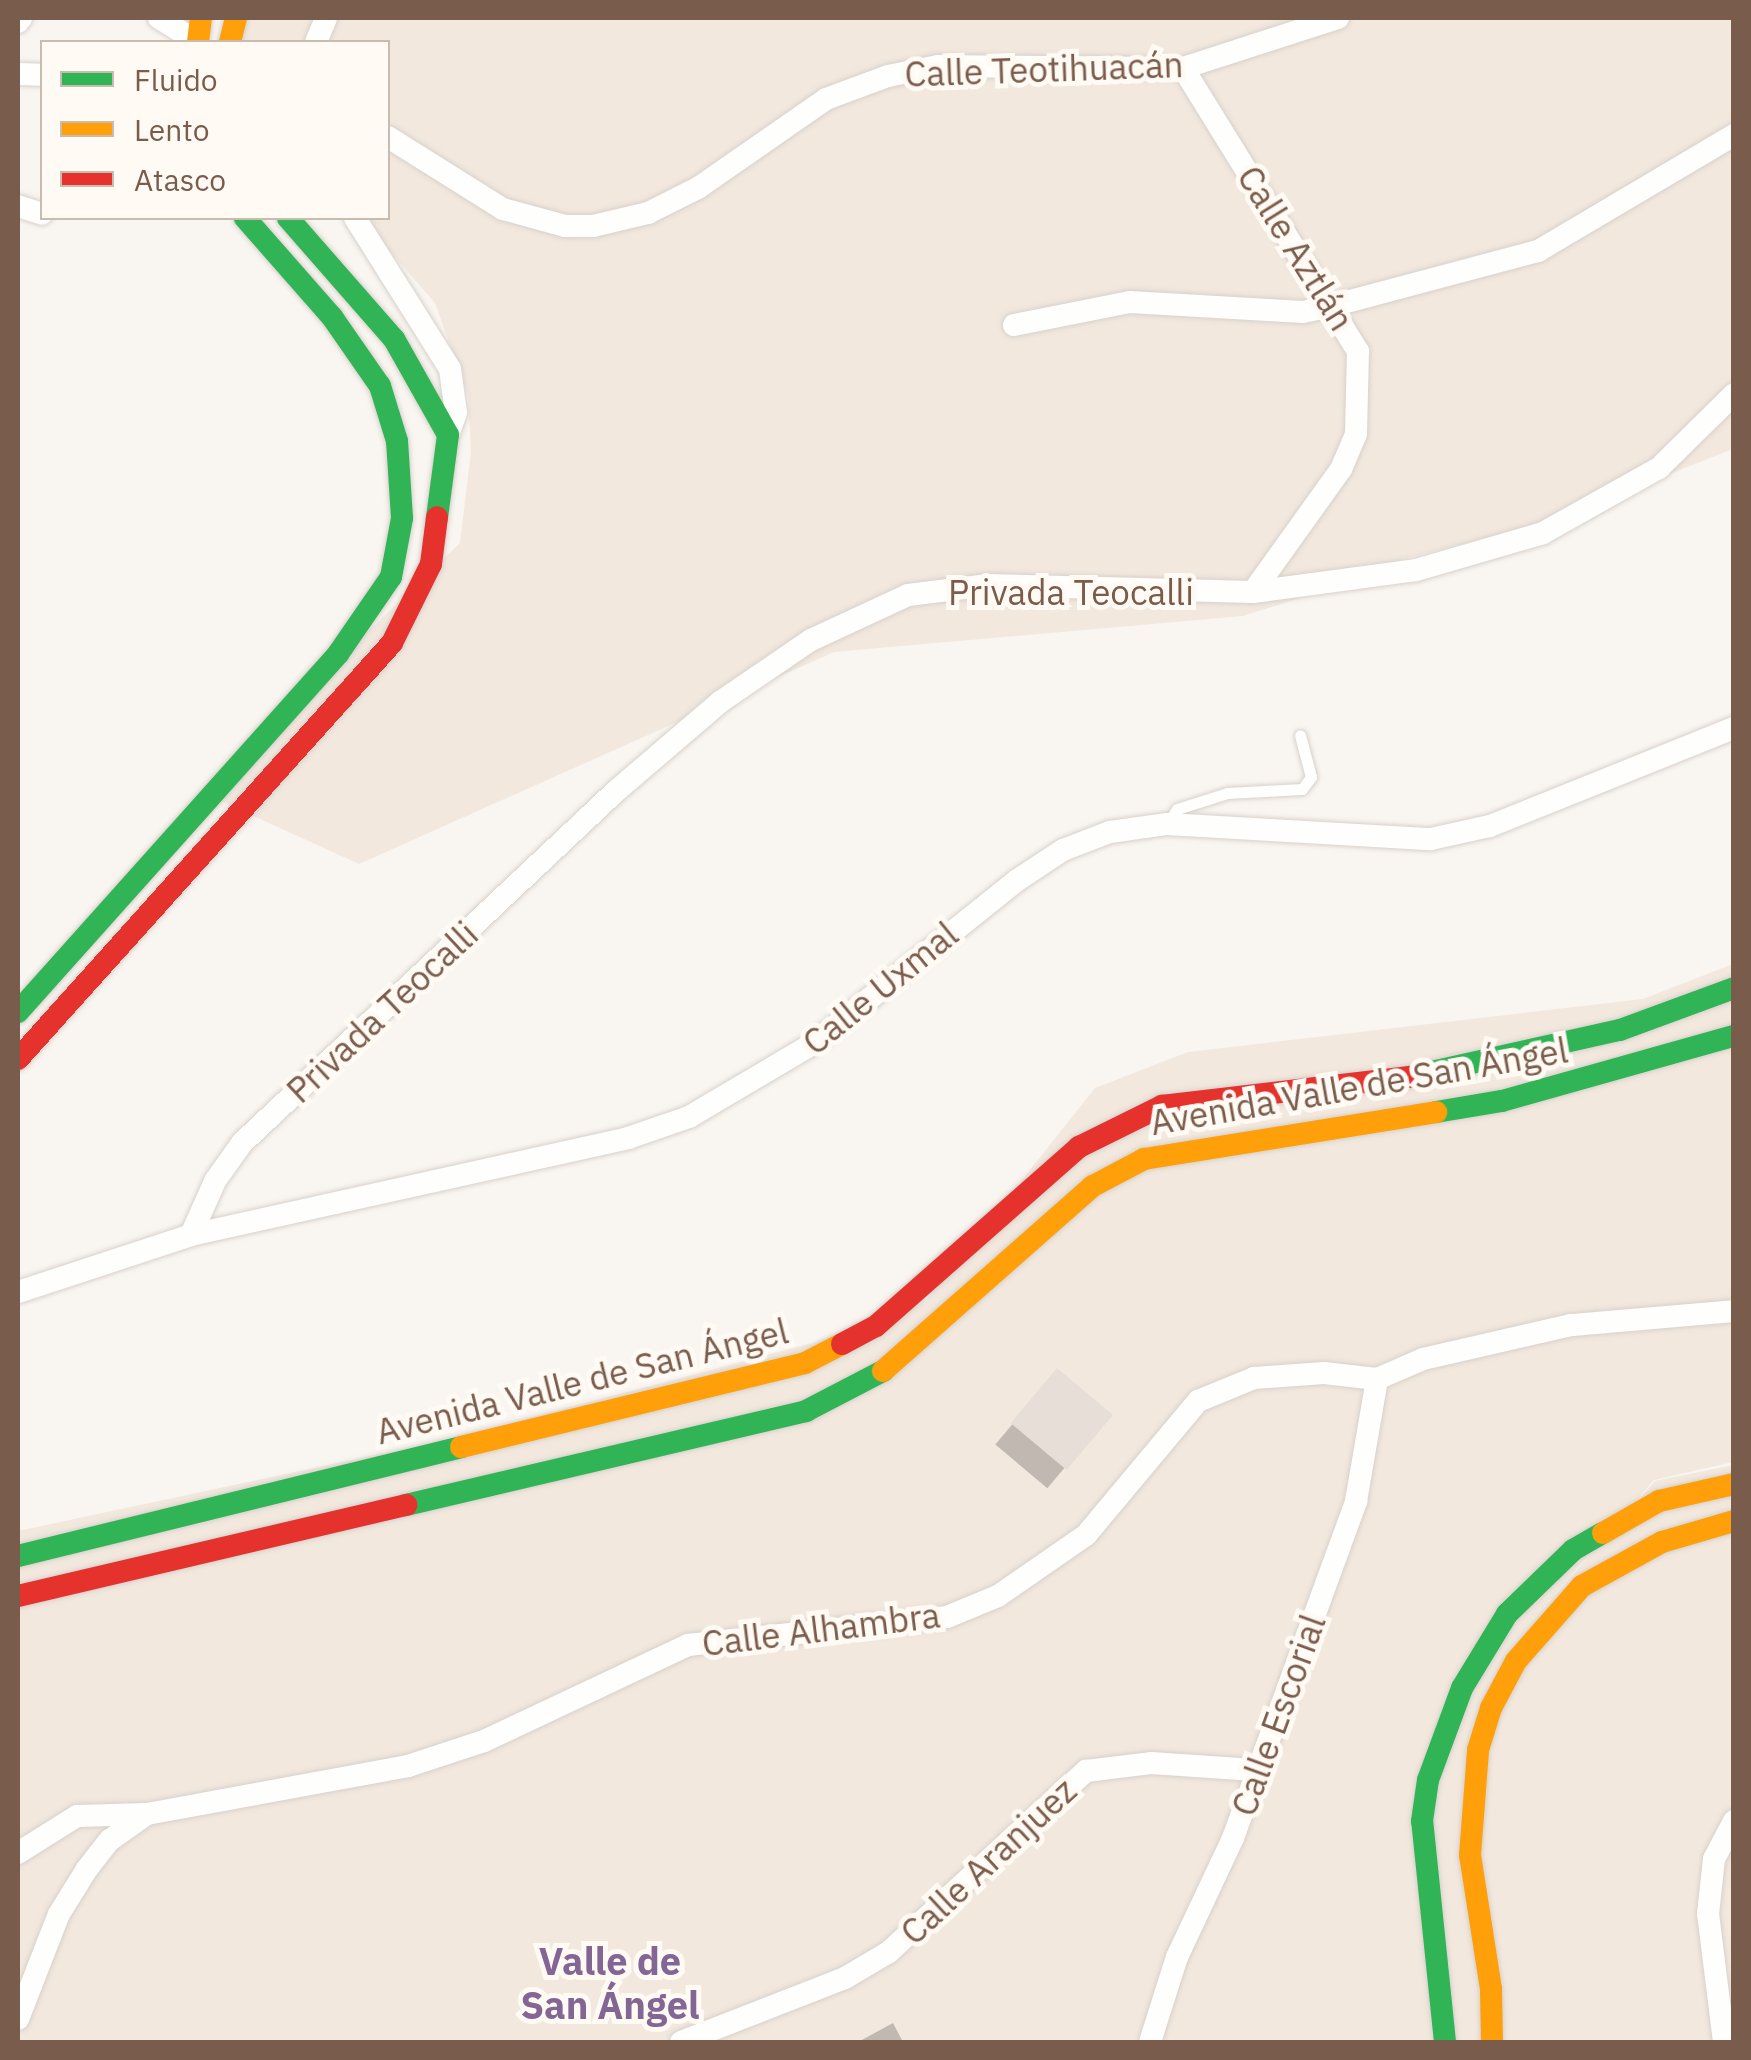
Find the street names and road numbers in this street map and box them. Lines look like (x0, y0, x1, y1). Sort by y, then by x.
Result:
street label: Calle Teotihuacán (904, 43, 1184, 95)
street label: Calle Aztlán (1229, 158, 1363, 338)
street label: Privada Teocalli (948, 571, 1194, 613)
street label: Privada Teocalli (278, 913, 486, 1111)
street label: Calle Uxmal (794, 913, 966, 1063)
street label: Avenida Valle de San Ángel (1147, 1029, 1571, 1143)
street label: Avenida Valle de San Ángel (372, 1309, 792, 1453)
street label: Calle Alhambra (700, 1594, 942, 1664)
street label: Calle Escorial (1222, 1609, 1334, 1821)
street label: Calle Aranjuez (892, 1769, 1084, 1953)

